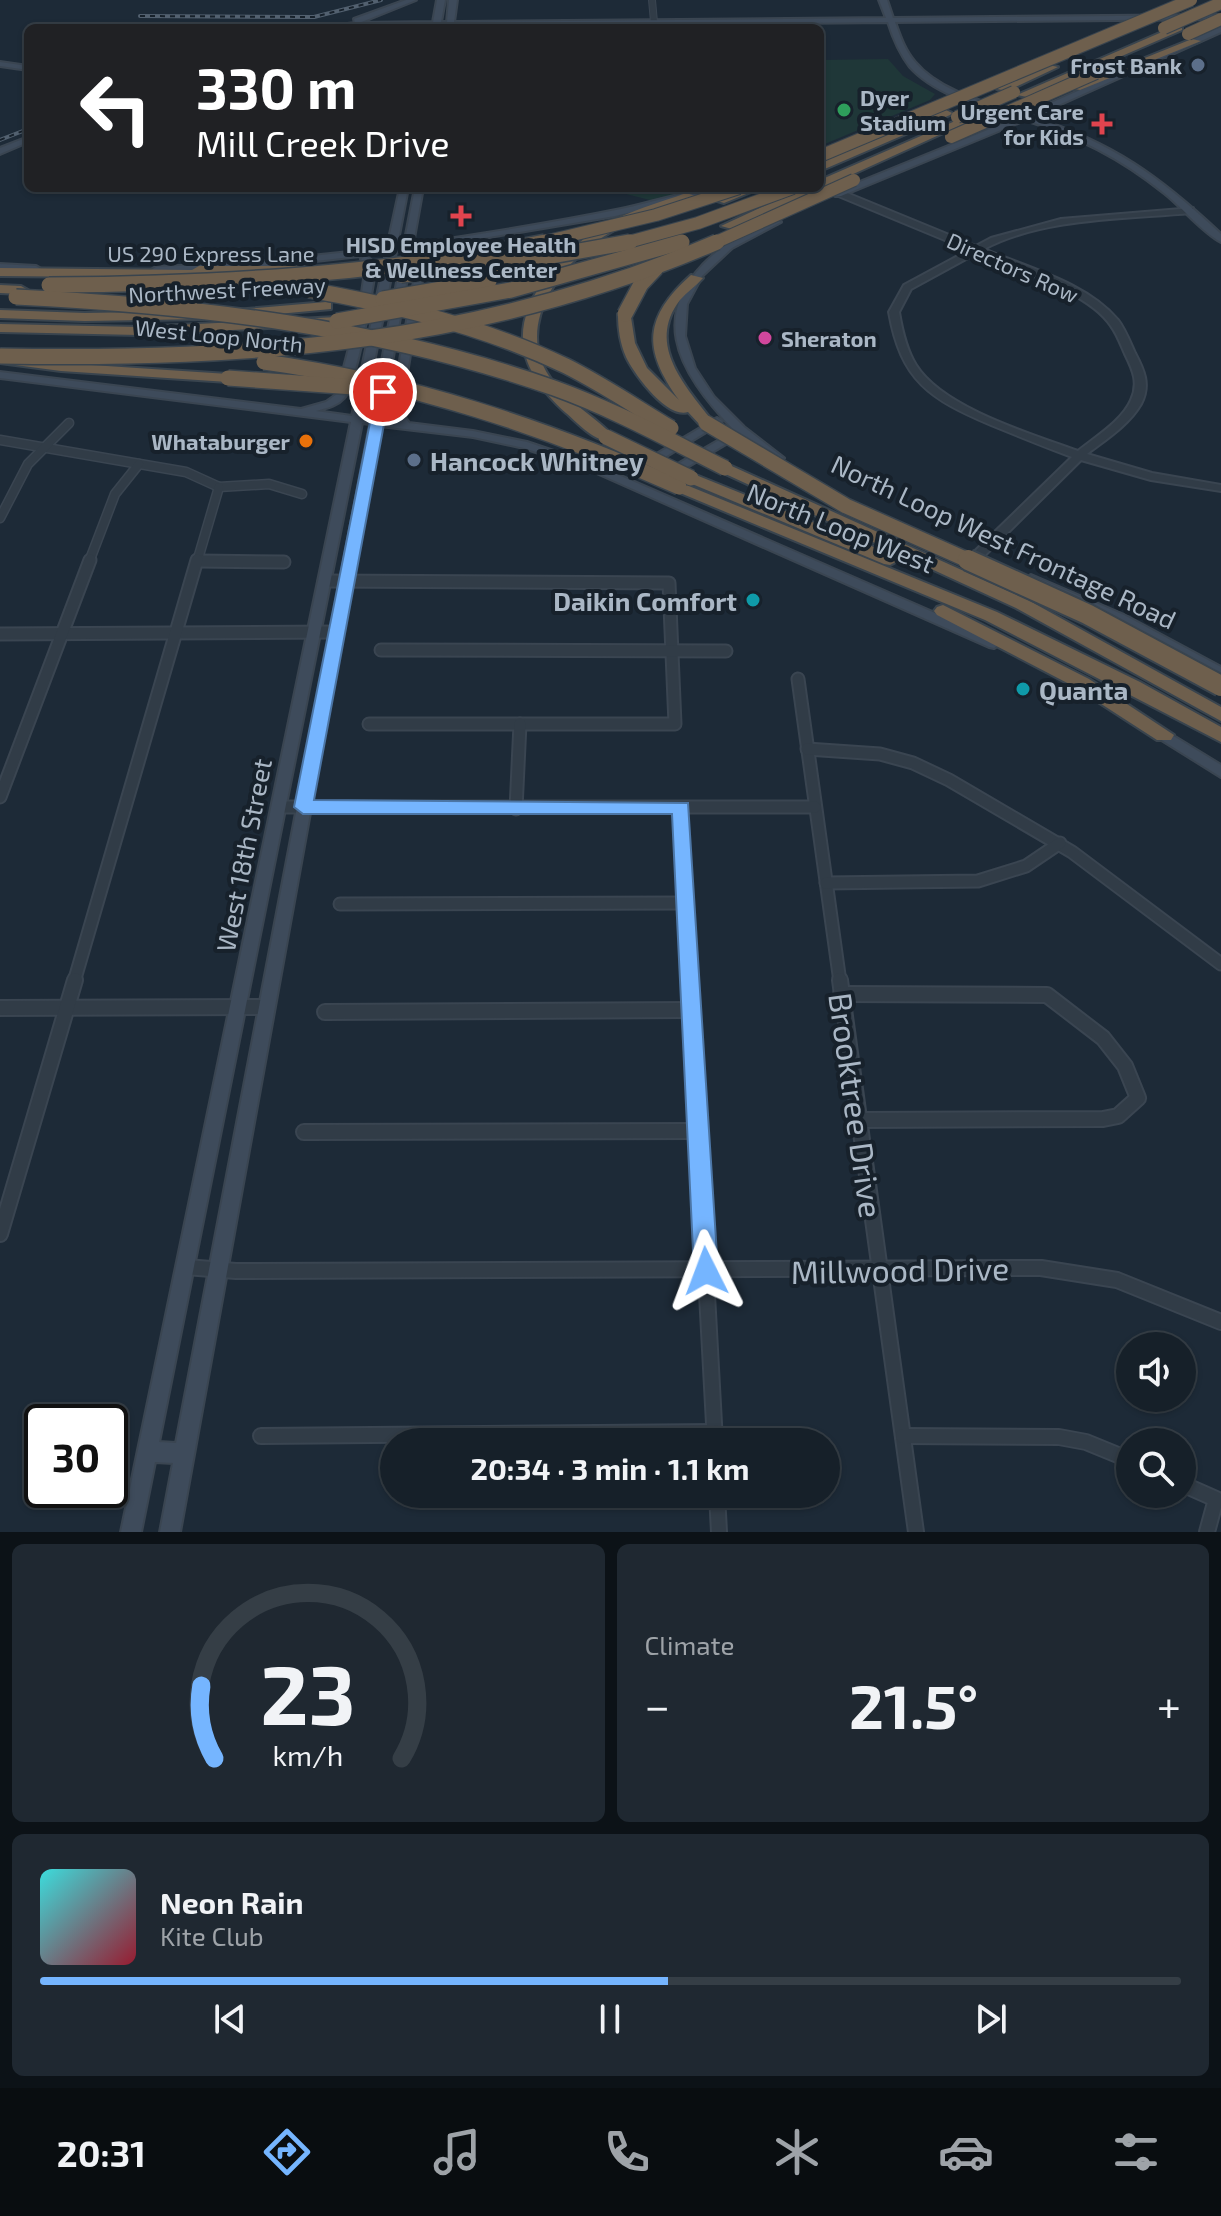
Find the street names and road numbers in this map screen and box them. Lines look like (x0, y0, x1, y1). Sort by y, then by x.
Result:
street label: Directors Row (943, 226, 1083, 308)
street label: US 290 Express Lane (107, 240, 315, 266)
street label: Northwest Freeway (128, 271, 327, 307)
street label: West Loop North (134, 313, 304, 357)
street label: North Loop West Frontage Road (827, 447, 1181, 635)
street label: North Loop West (743, 475, 939, 579)
street label: West 18th Street (209, 756, 277, 954)
street label: Brooktree Drive (822, 990, 892, 1220)
street label: Millwood Drive (790, 1248, 1010, 1290)

